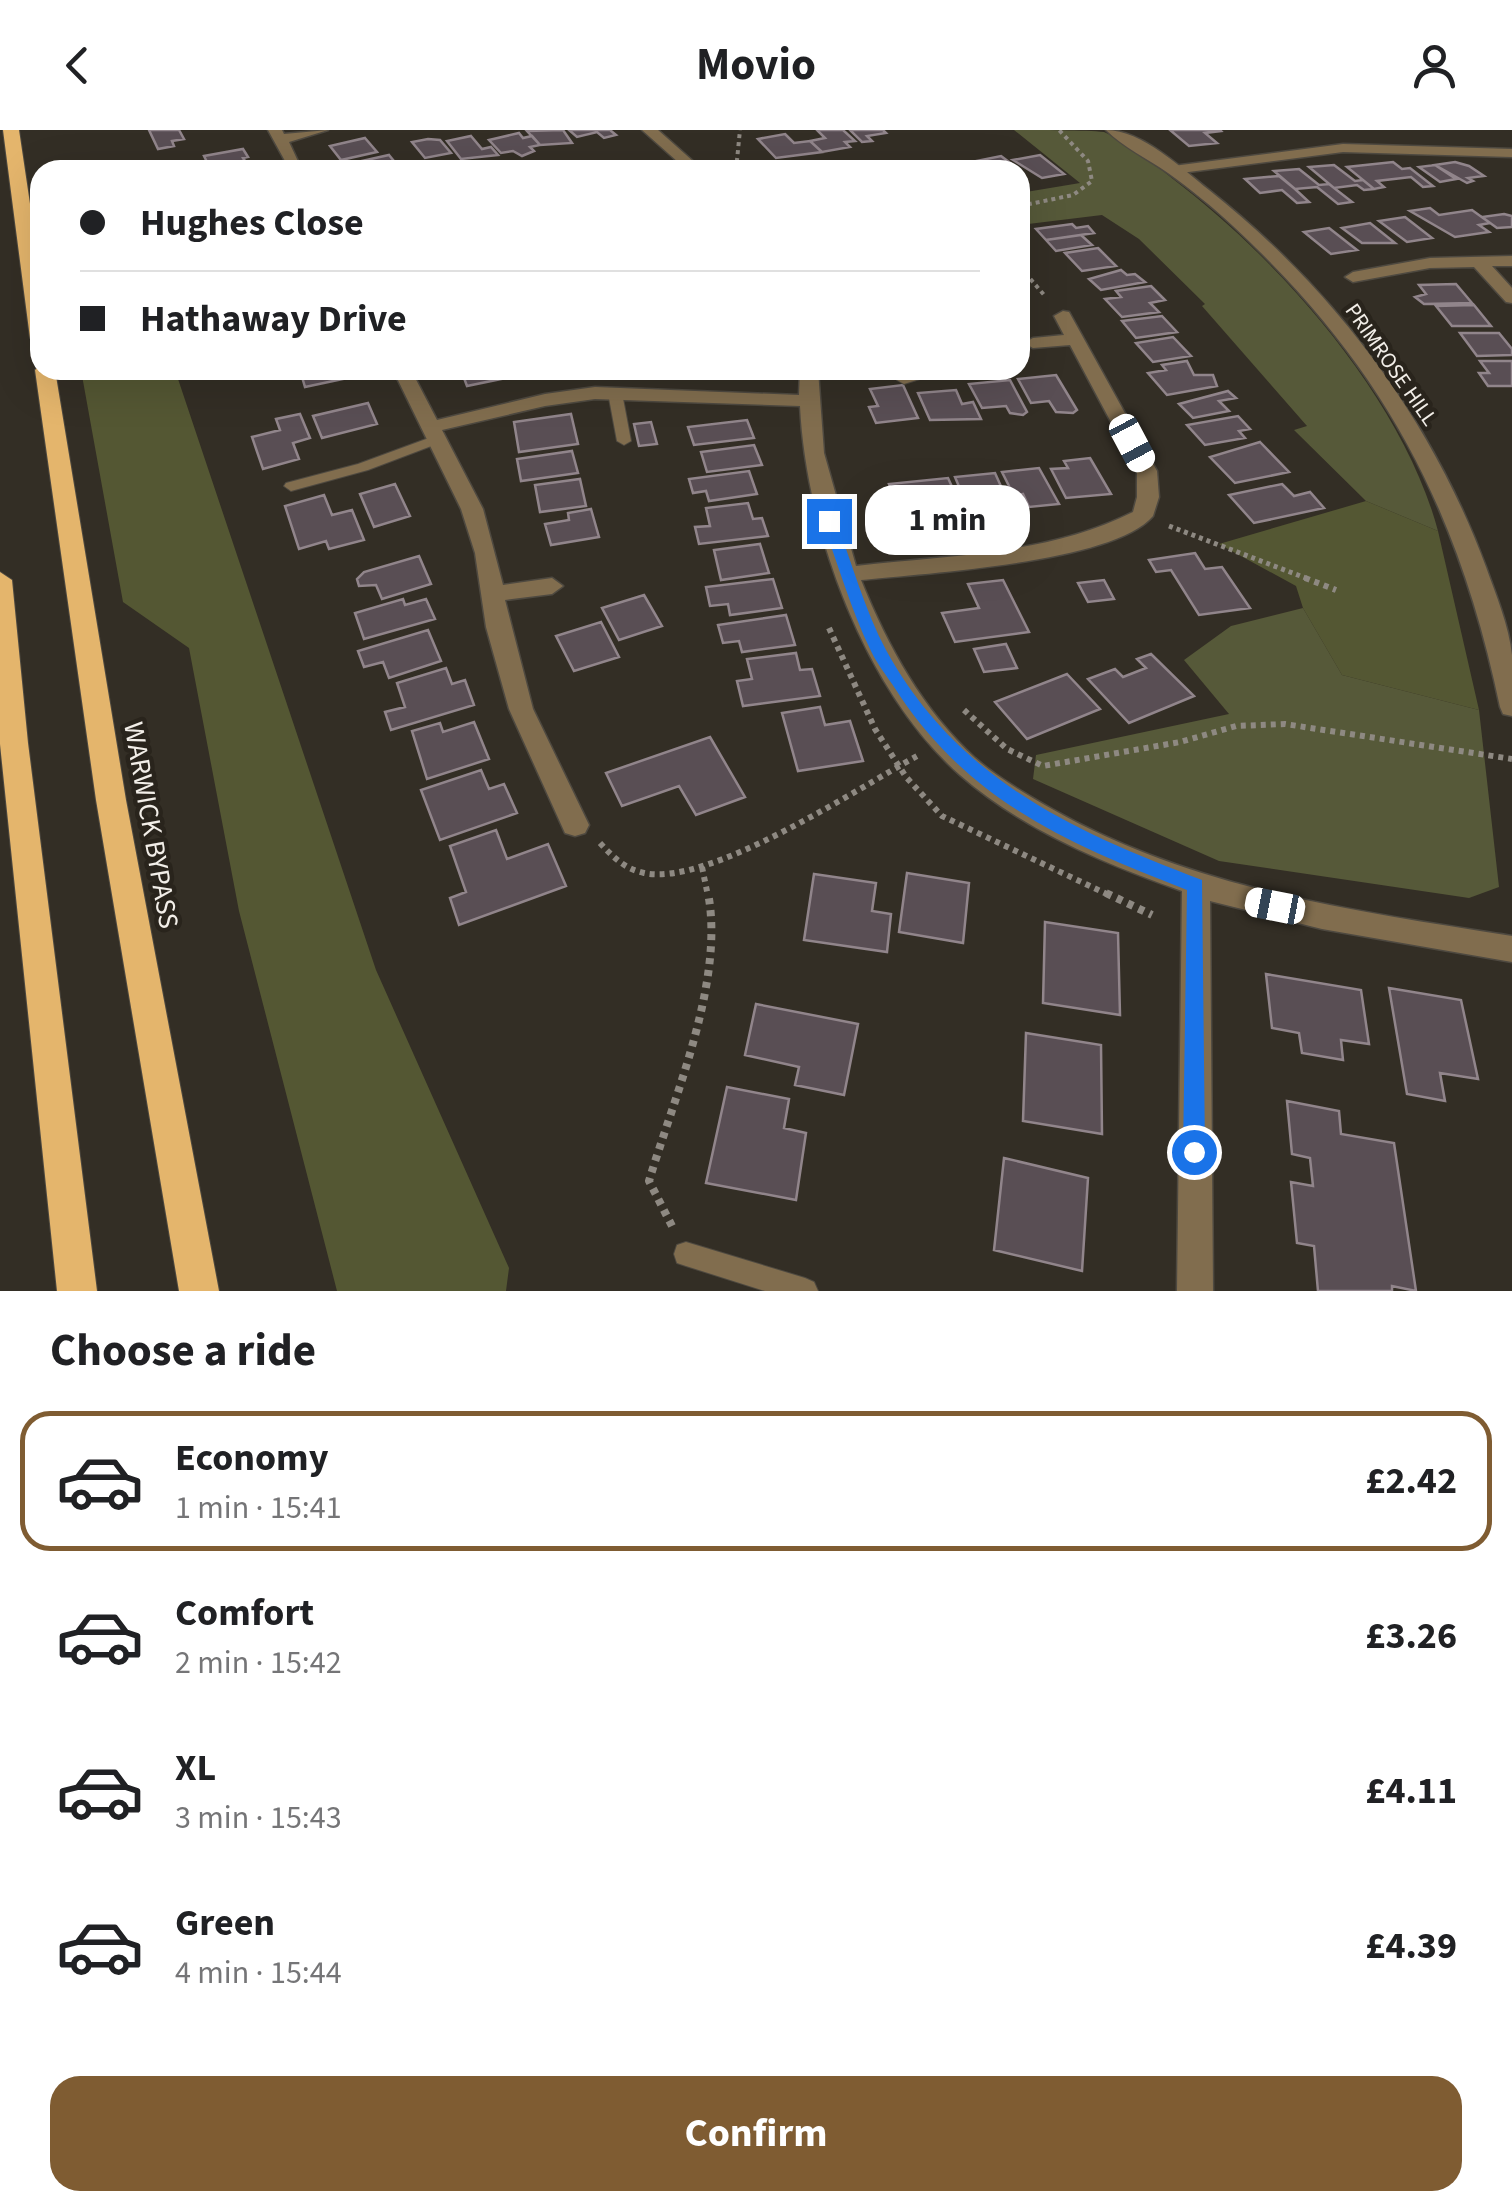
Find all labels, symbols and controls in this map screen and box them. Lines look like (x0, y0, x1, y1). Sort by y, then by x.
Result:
text: Movio (696, 33, 816, 97)
icon: back (50, 38, 105, 93)
icon: person (1407, 38, 1462, 93)
text: Hughes Close (140, 196, 364, 250)
text: Hathaway Drive (140, 292, 407, 346)
street label: PRIMROSE HILL (1337, 297, 1446, 433)
car (1105, 409, 1159, 477)
callout: 1 min (864, 486, 1029, 556)
text: 1 min (909, 497, 986, 543)
route end (807, 499, 852, 544)
street label: WARWICK BYPASS (113, 719, 189, 932)
car (1243, 886, 1307, 926)
route start (1172, 1130, 1217, 1175)
text: Choose a ride (50, 1319, 316, 1383)
text: Economy (175, 1431, 328, 1485)
icon: car (55, 1436, 145, 1526)
text: £2.42 (1365, 1454, 1457, 1508)
text: 1 min · 15:41 (175, 1485, 342, 1531)
text: Comfort (175, 1586, 314, 1640)
icon: car (55, 1591, 145, 1681)
text: £3.26 (1365, 1609, 1457, 1663)
text: 2 min · 15:42 (175, 1640, 342, 1686)
text: XL (175, 1741, 216, 1795)
icon: car (55, 1746, 145, 1836)
text: £4.11 (1365, 1764, 1457, 1818)
text: 3 min · 15:43 (175, 1795, 342, 1841)
text: Green (175, 1896, 275, 1950)
icon: car (55, 1901, 145, 1991)
text: £4.39 (1365, 1919, 1457, 1973)
text: 4 min · 15:44 (175, 1950, 342, 1996)
button: Confirm (50, 2076, 1462, 2191)

